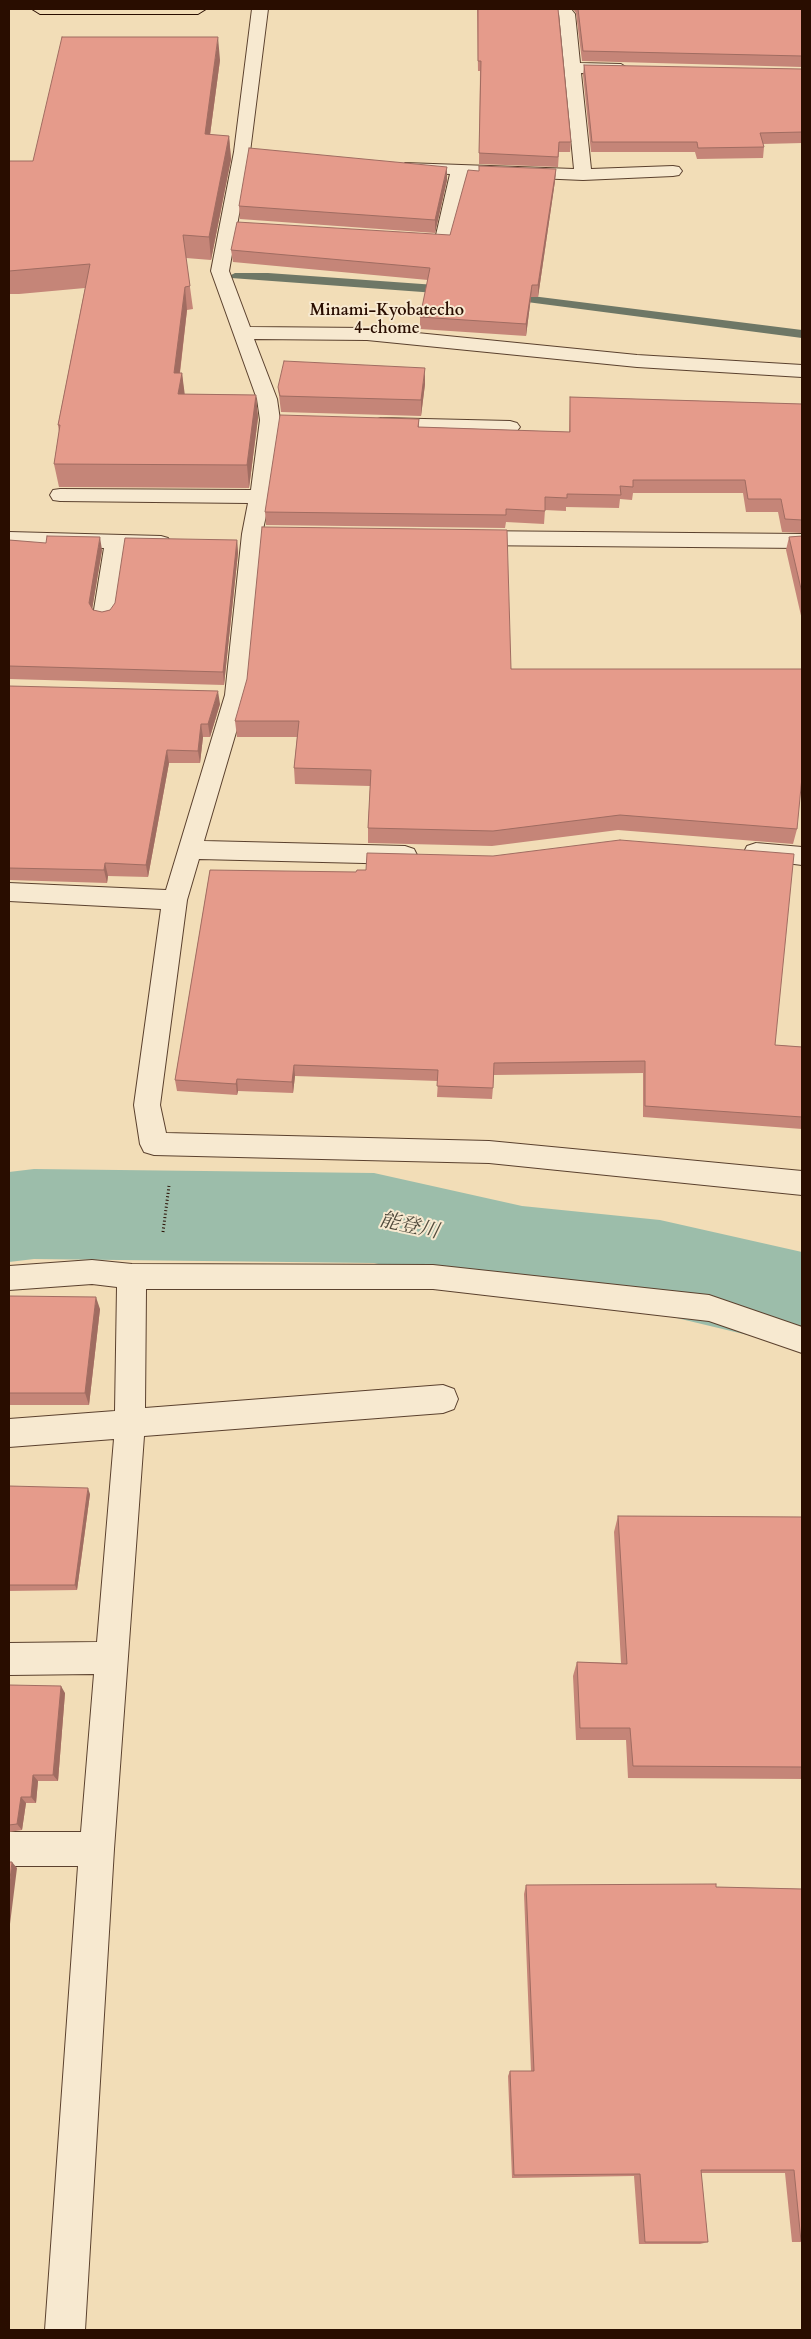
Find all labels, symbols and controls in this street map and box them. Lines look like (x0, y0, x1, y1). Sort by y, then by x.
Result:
district label: Minami-Kyobatecho 4-chome (310, 301, 464, 339)
water label: 能登川 (377, 1209, 441, 1245)

